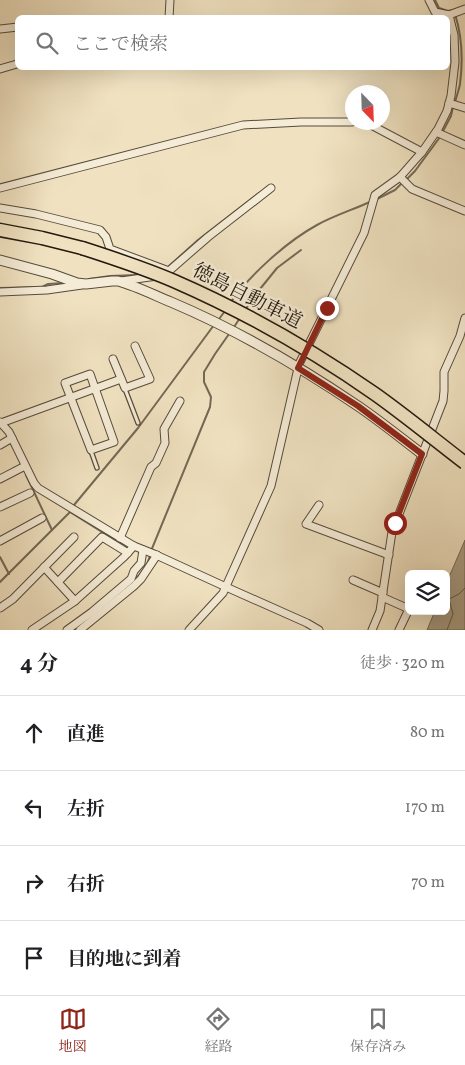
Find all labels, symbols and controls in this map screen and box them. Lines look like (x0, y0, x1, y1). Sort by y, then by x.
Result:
search box (15, 15, 450, 70)
icon: search (33, 29, 61, 57)
text: ここで検索 (73, 32, 168, 58)
north arrow (345, 85, 390, 130)
street label: 徳島自動車道 (187, 257, 307, 337)
route end (316, 297, 339, 320)
route start (384, 512, 407, 535)
map controls (405, 570, 450, 615)
button: layers (405, 570, 450, 615)
text: 4 分 (20, 650, 58, 679)
text: 徒歩 · 320 m (360, 653, 445, 675)
icon: ahead (20, 719, 48, 747)
text: 直進 (67, 722, 105, 748)
text: 80 m (410, 722, 445, 744)
icon: left (20, 794, 48, 822)
text: 左折 (67, 797, 105, 823)
text: 170 m (405, 797, 445, 819)
icon: right (20, 869, 48, 897)
text: 右折 (67, 872, 105, 898)
text: 70 m (411, 872, 445, 894)
icon: arrive (20, 944, 48, 972)
text: 目的地に到着 (67, 947, 181, 973)
tab: 地図 (59, 1005, 87, 1057)
tab: 経路 (204, 1005, 232, 1057)
tab: 保存済み (350, 1005, 406, 1057)

